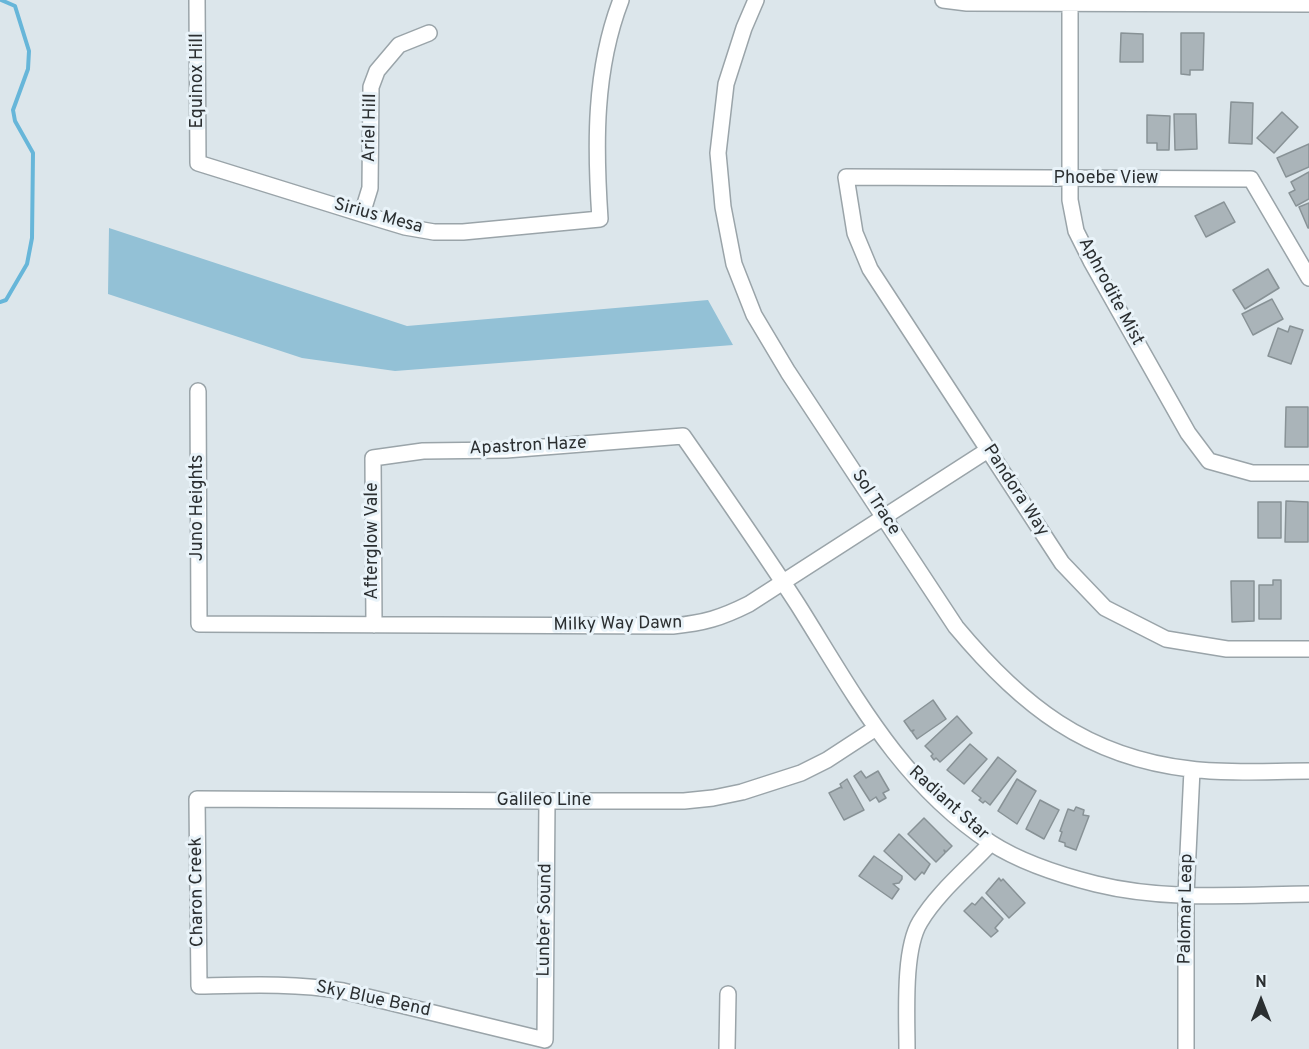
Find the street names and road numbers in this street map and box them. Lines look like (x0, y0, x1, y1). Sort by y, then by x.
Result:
street label: Equinox Hill (187, 33, 209, 129)
street label: Ariel Hill (360, 93, 382, 163)
street label: Phoebe View (1054, 168, 1158, 190)
street label: Sirius Mesa (331, 195, 425, 239)
street label: Aphrodite Mist (1073, 234, 1147, 350)
street label: Apastron Haze (469, 433, 587, 461)
street label: Pandora Way (977, 441, 1053, 541)
street label: Juno Heights (187, 455, 209, 561)
street label: Sol Trace (846, 466, 904, 540)
street label: Afterglow Vale (362, 482, 384, 600)
street label: Milky Way Dawn (553, 613, 683, 637)
street label: Radiant Star (903, 762, 993, 846)
street label: Galileo Line (497, 790, 591, 812)
street label: Charon Creek (186, 837, 210, 947)
street label: Palomar Leap (1175, 853, 1199, 965)
street label: Lunber Sound (534, 863, 558, 977)
street label: Sky Blue Bend (314, 977, 432, 1023)

